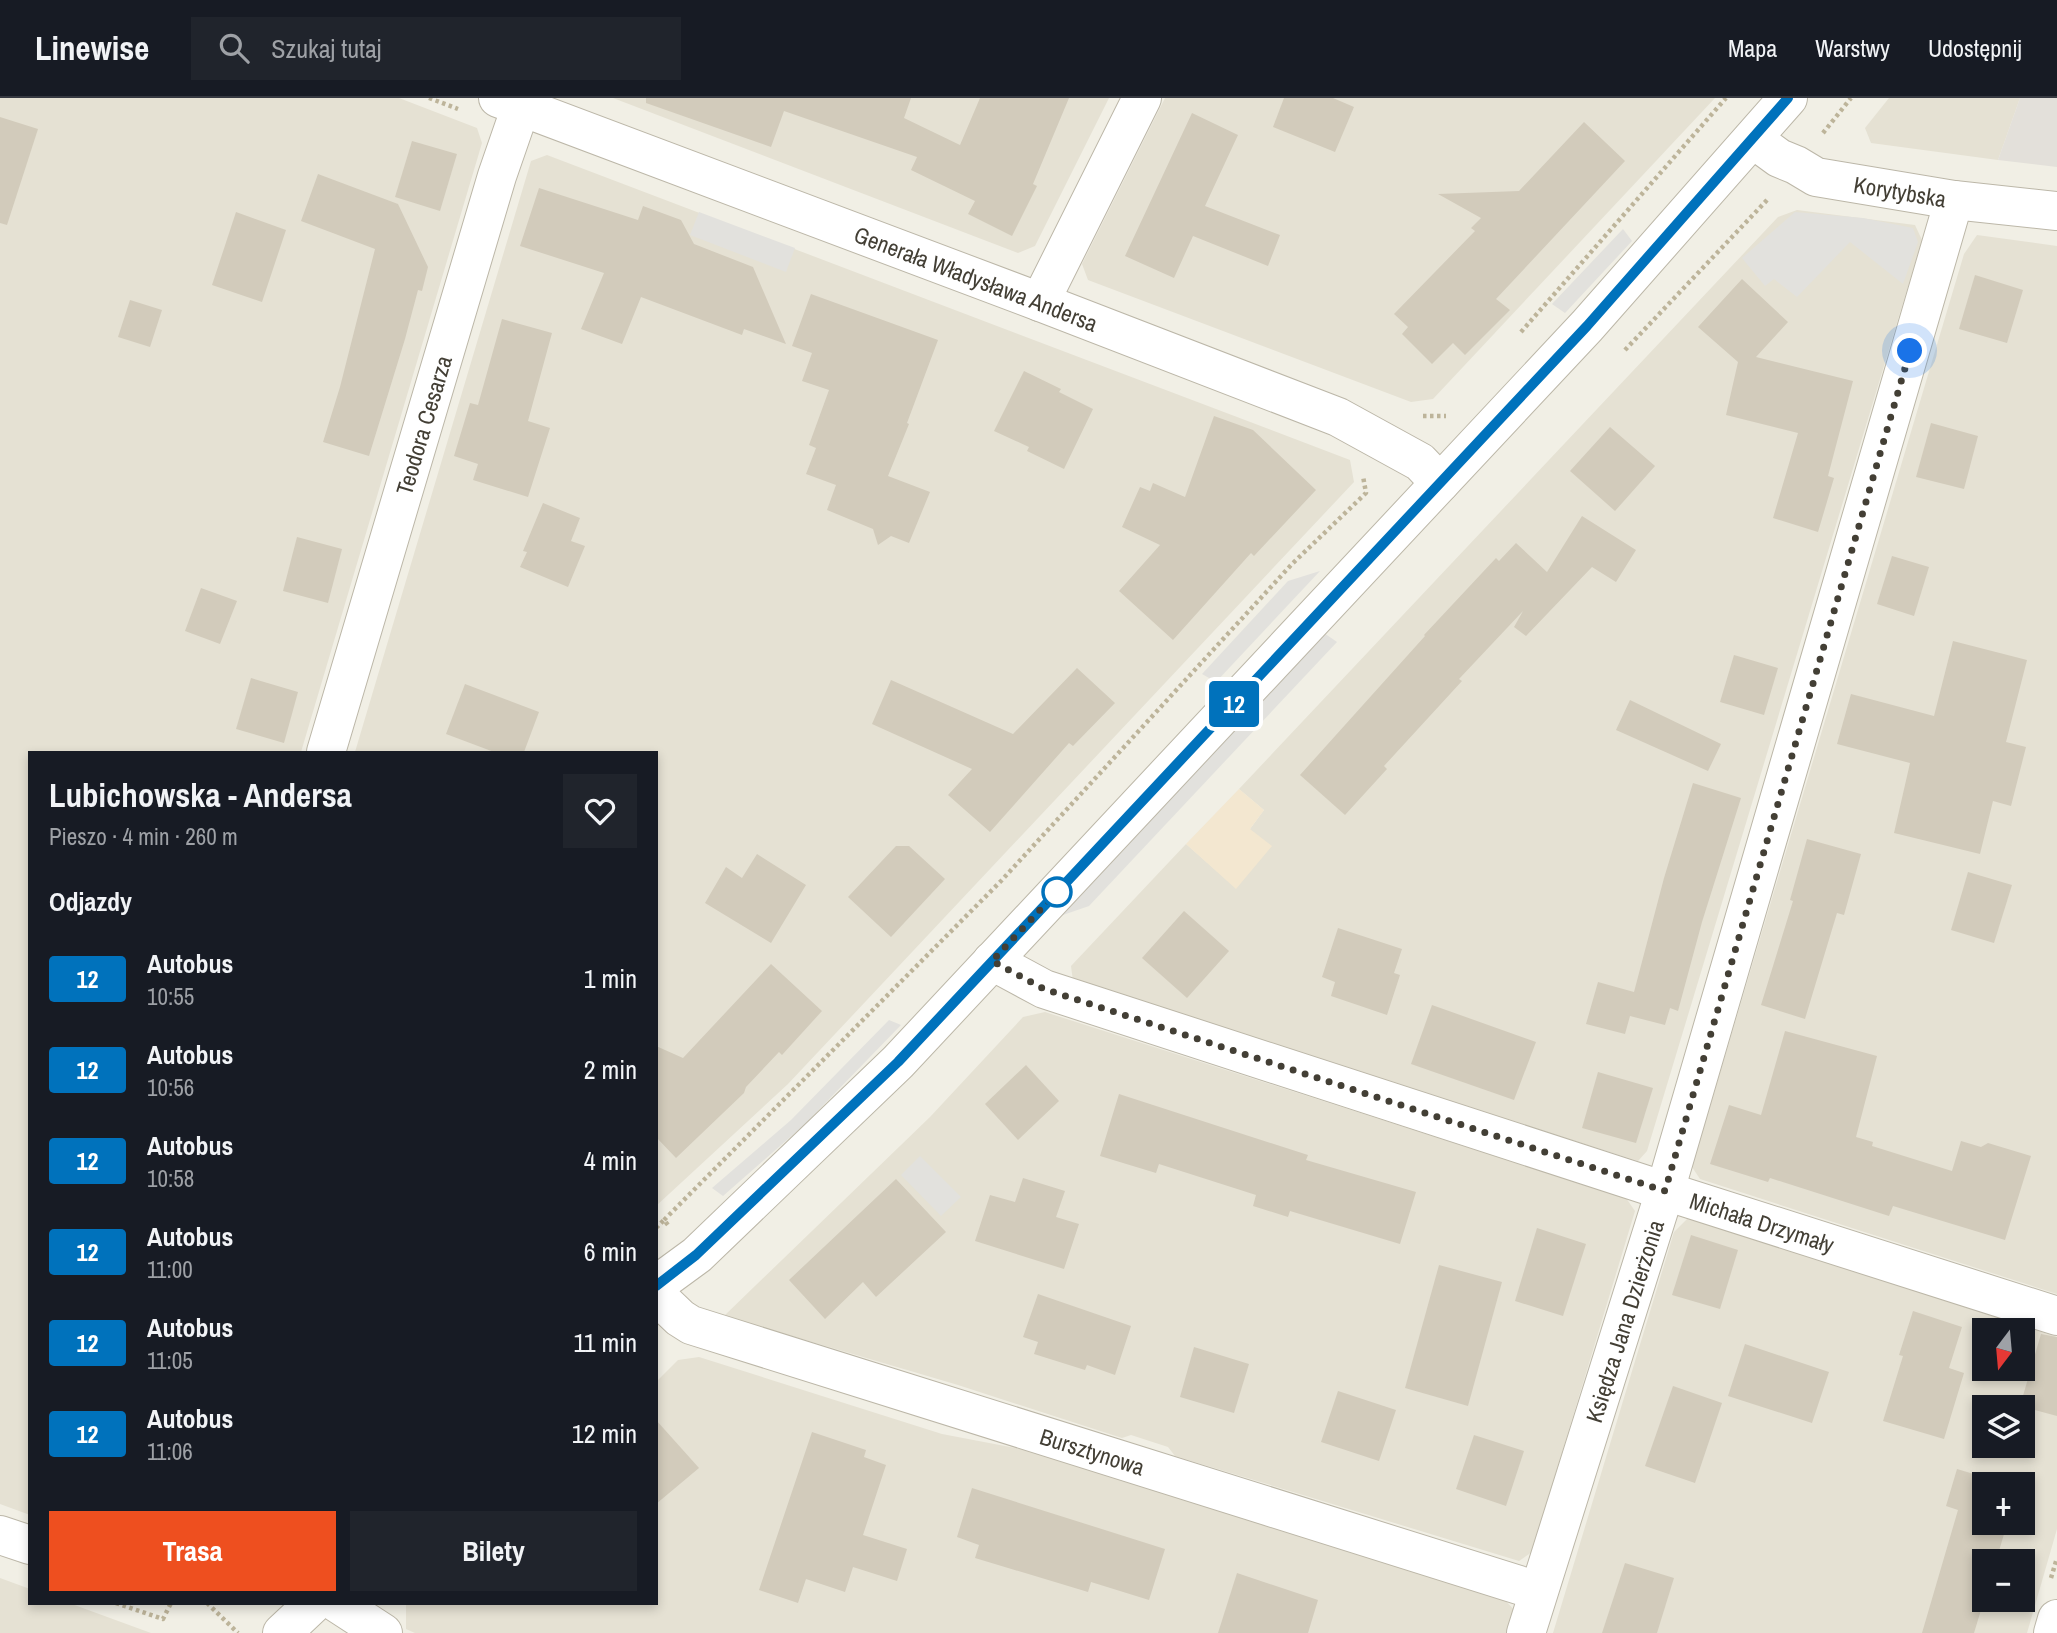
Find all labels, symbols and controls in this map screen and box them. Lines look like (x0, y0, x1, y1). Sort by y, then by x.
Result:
search box (191, 17, 681, 80)
text: Linewise (35, 26, 149, 70)
icon: search (215, 29, 253, 67)
text: Szukaj tutaj (271, 31, 382, 66)
text: Mapa (1728, 32, 1777, 64)
text: Warstwy (1815, 32, 1890, 64)
text: Udostępnij (1928, 32, 2022, 64)
street label: Korytybska (1851, 168, 1949, 214)
street label: Generała Władysława Andersa (850, 218, 1103, 339)
your location (1892, 333, 1927, 368)
street label: Teodora Cesarza (388, 351, 459, 498)
line badge: 12 (1202, 681, 1266, 727)
text: 12 (1223, 688, 1245, 720)
text: Lubichowska - Andersa (49, 773, 352, 817)
button: heart (563, 774, 637, 848)
text: Pieszo · 4 min · 260 m (49, 821, 238, 852)
unlabelled marker (1042, 877, 1072, 907)
text: Odjazdy (49, 884, 132, 919)
text: Autobus (147, 946, 233, 981)
text: 1 min (584, 961, 637, 996)
text: 12 (77, 963, 98, 995)
text: 10:55 (147, 981, 194, 1012)
text: Autobus (147, 1037, 233, 1072)
text: 2 min (584, 1052, 637, 1087)
text: 12 (77, 1054, 98, 1086)
text: 10:56 (147, 1072, 194, 1103)
text: Autobus (147, 1128, 233, 1163)
text: 4 min (584, 1143, 637, 1178)
text: 12 (77, 1145, 98, 1177)
text: 10:58 (147, 1163, 194, 1194)
street label: Michała Drzymały (1686, 1184, 1839, 1260)
street label: Księdza Jana Dzierżonia (1578, 1215, 1671, 1426)
text: Autobus (147, 1219, 233, 1254)
text: 6 min (584, 1234, 637, 1269)
text: 12 (77, 1236, 98, 1268)
text: 11:00 (147, 1254, 193, 1285)
text: Autobus (147, 1310, 233, 1345)
north arrow (1972, 1318, 2035, 1381)
map controls (1972, 1318, 2035, 1612)
text: 11 min (573, 1325, 637, 1360)
text: 12 (77, 1327, 98, 1359)
text: 11:05 (147, 1345, 193, 1376)
button: layers (1972, 1395, 2035, 1458)
text: Autobus (147, 1401, 233, 1436)
text: 12 min (572, 1416, 637, 1451)
text: 12 (77, 1418, 98, 1450)
street label: Bursztynowa (1036, 1420, 1149, 1482)
text: 11:06 (147, 1436, 193, 1467)
button: + (1972, 1472, 2035, 1535)
button: Trasa (49, 1511, 336, 1591)
button: Bilety (350, 1511, 637, 1591)
button: − (1972, 1549, 2035, 1612)

